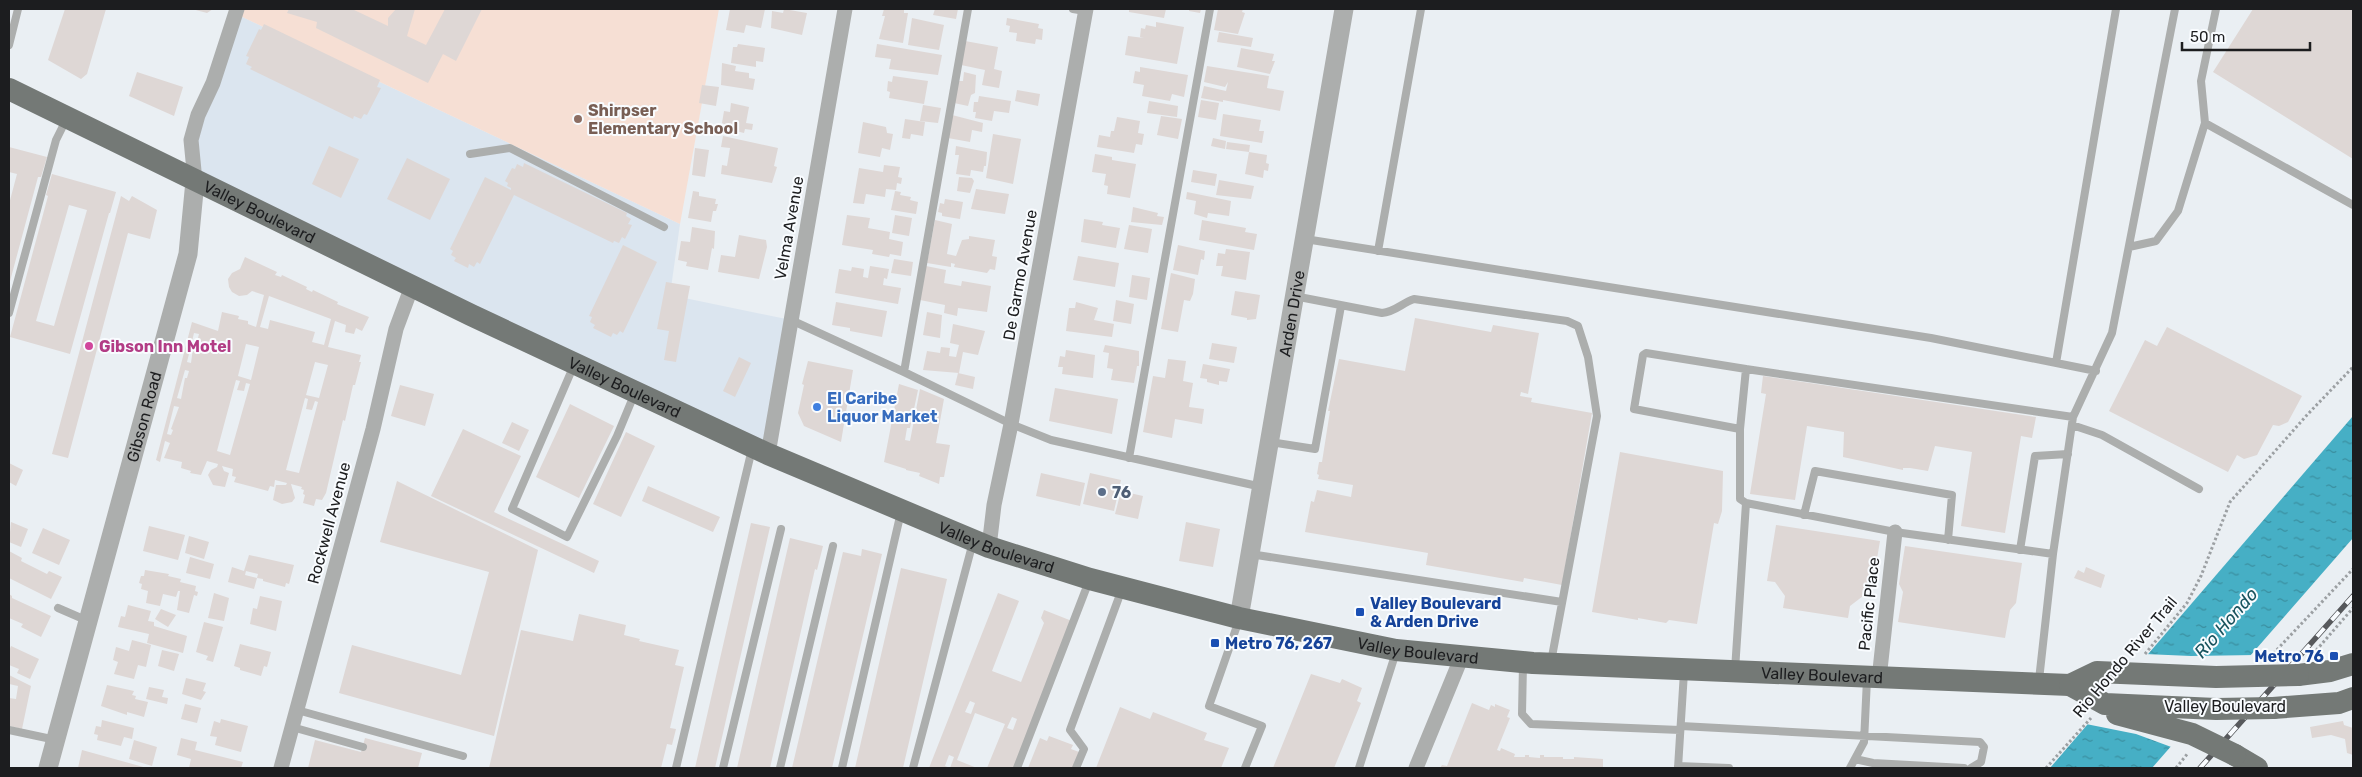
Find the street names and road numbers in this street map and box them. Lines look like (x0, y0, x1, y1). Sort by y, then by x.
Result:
street label: Velma Avenue (771, 175, 807, 281)
street label: Valley Boulevard (201, 176, 319, 247)
street label: De Garmo Avenue (999, 208, 1041, 342)
street label: Arden Drive (1275, 269, 1308, 358)
street label: Valley Boulevard (565, 352, 684, 421)
street label: Gibson Road (122, 369, 165, 464)
street label: Rockwell Avenue (304, 460, 354, 586)
street label: Valley Boulevard (935, 517, 1057, 577)
street label: Pacific Place (1855, 556, 1883, 652)
street label: Rio Hondo River Trail (2069, 593, 2181, 721)
street label: Valley Boulevard (1356, 633, 1479, 667)
street label: Valley Boulevard (1761, 663, 1883, 687)
street label: Valley Boulevard (2164, 697, 2286, 716)

